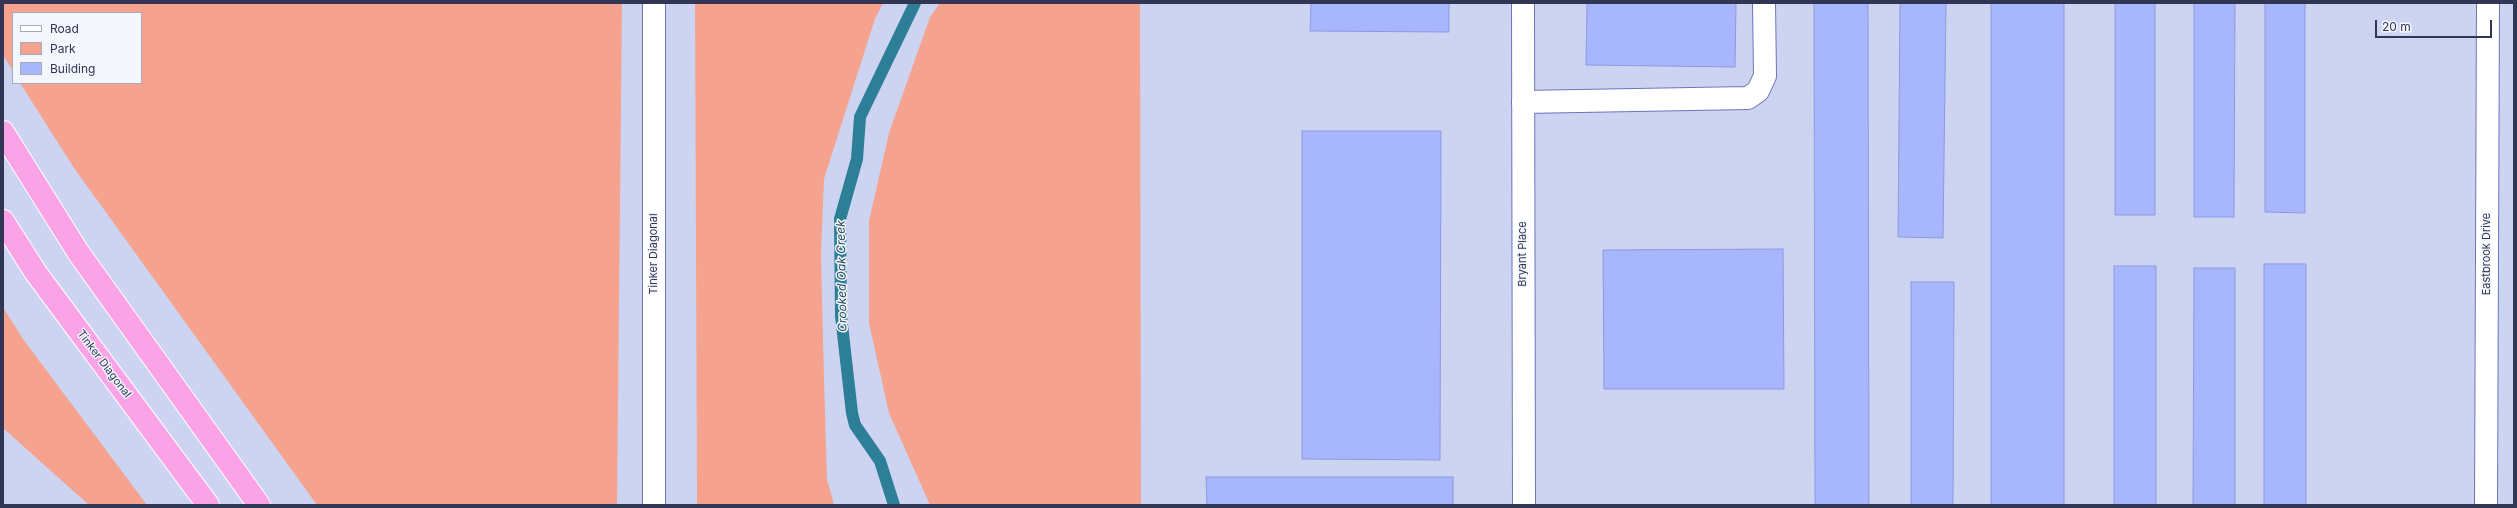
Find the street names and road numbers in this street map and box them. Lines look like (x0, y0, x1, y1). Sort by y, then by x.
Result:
street label: Tinker Diagonal (647, 213, 661, 295)
street label: Eastbrook Drive (2480, 213, 2494, 295)
street label: Bryant Place (1516, 221, 1530, 287)
street label: Tinker Diagonal (74, 328, 134, 400)

